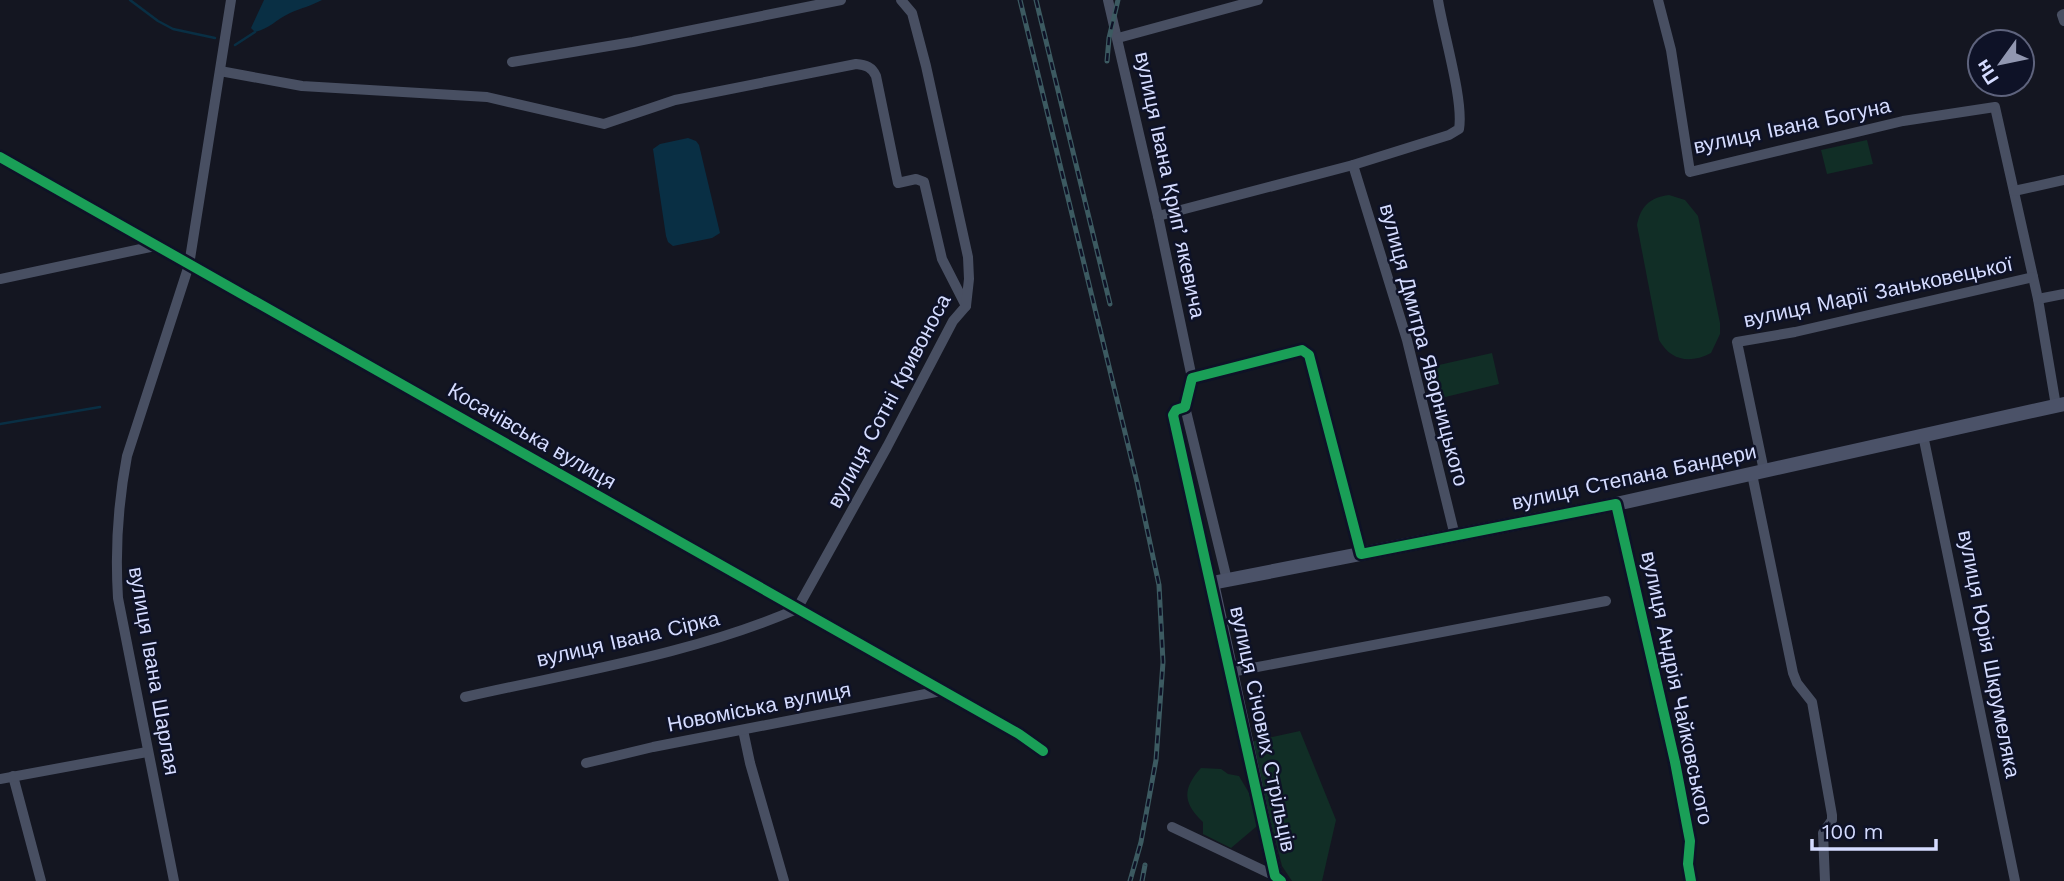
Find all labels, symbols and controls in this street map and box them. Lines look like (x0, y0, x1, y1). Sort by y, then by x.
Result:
north arrow (1966, 28, 2036, 98)
street label: вулиця Івана Крипʼякевича (1130, 49, 1211, 321)
text: Пн (1971, 55, 2004, 89)
street label: вулиця Івана Богуна (1691, 92, 1893, 159)
street label: вулиця Дмитра Яворницького (1375, 201, 1474, 489)
street label: вулиця Марії Заньковецької (1741, 251, 2015, 332)
street label: вулиця Сотні Кривоноса (822, 289, 956, 512)
street label: Косачівська вулиця (444, 377, 621, 494)
street label: вулиця Степана Бандери (1509, 438, 1758, 515)
street label: вулиця Юрія Шкрумеляка (1953, 528, 2026, 780)
street label: вулиця Андрія Чайковського (1636, 549, 1719, 827)
street label: вулиця Івана Шарлая (124, 565, 185, 777)
street label: вулиця Січових Стрільців (1225, 604, 1302, 854)
street label: вулиця Івана Сірка (534, 605, 722, 672)
street label: Новоміська вулиця (665, 676, 853, 737)
scale bar (1812, 808, 1936, 852)
text: 100 m (1822, 819, 1884, 844)

